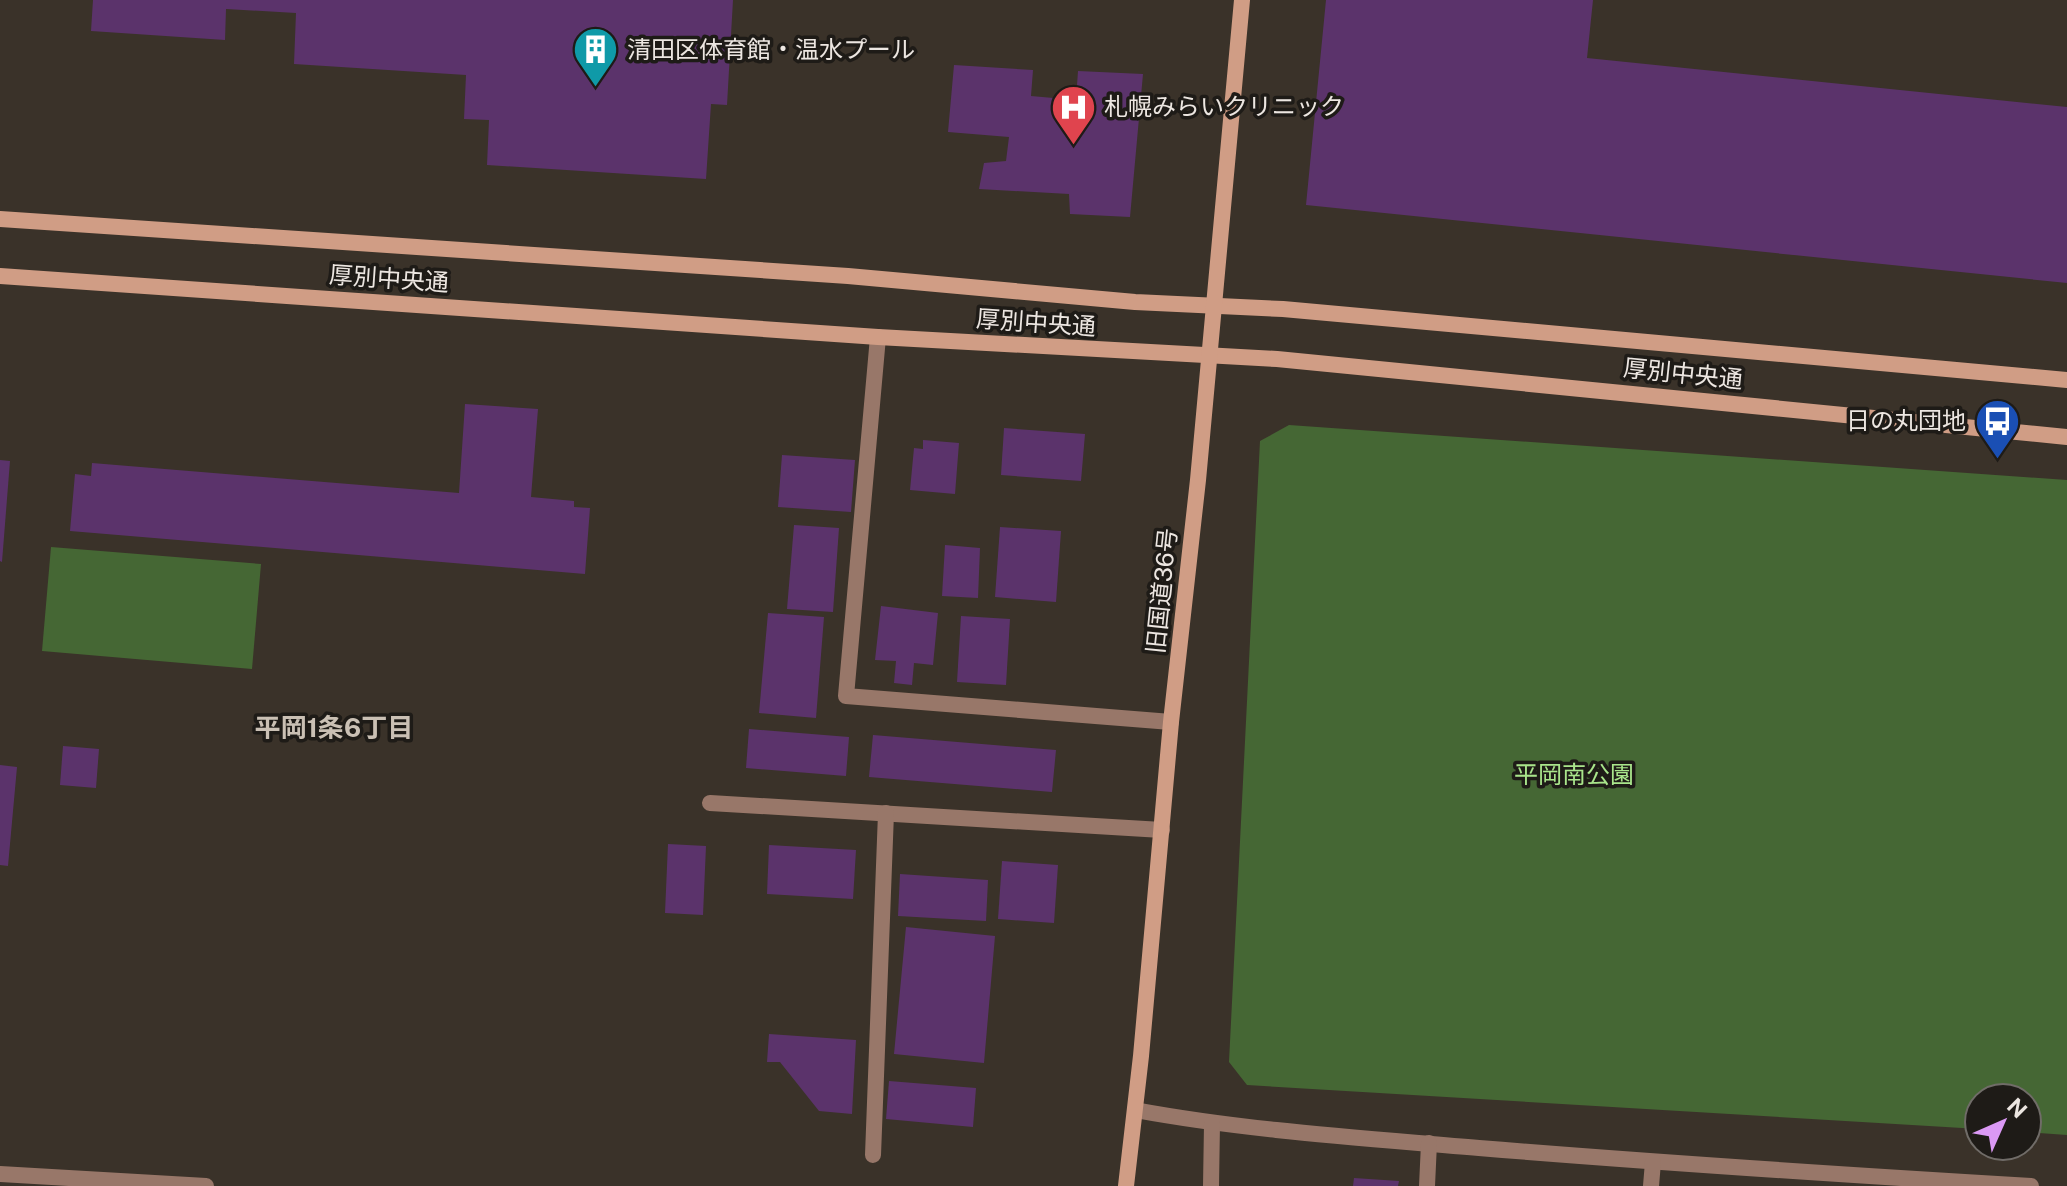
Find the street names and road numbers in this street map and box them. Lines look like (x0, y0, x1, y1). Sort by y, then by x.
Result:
street label: 厚別中央通 (328, 260, 450, 296)
street label: 厚別中央通 (975, 304, 1097, 340)
street label: 厚別中央通 (1622, 353, 1744, 393)
street label: 旧国道36号 (1141, 527, 1182, 655)

